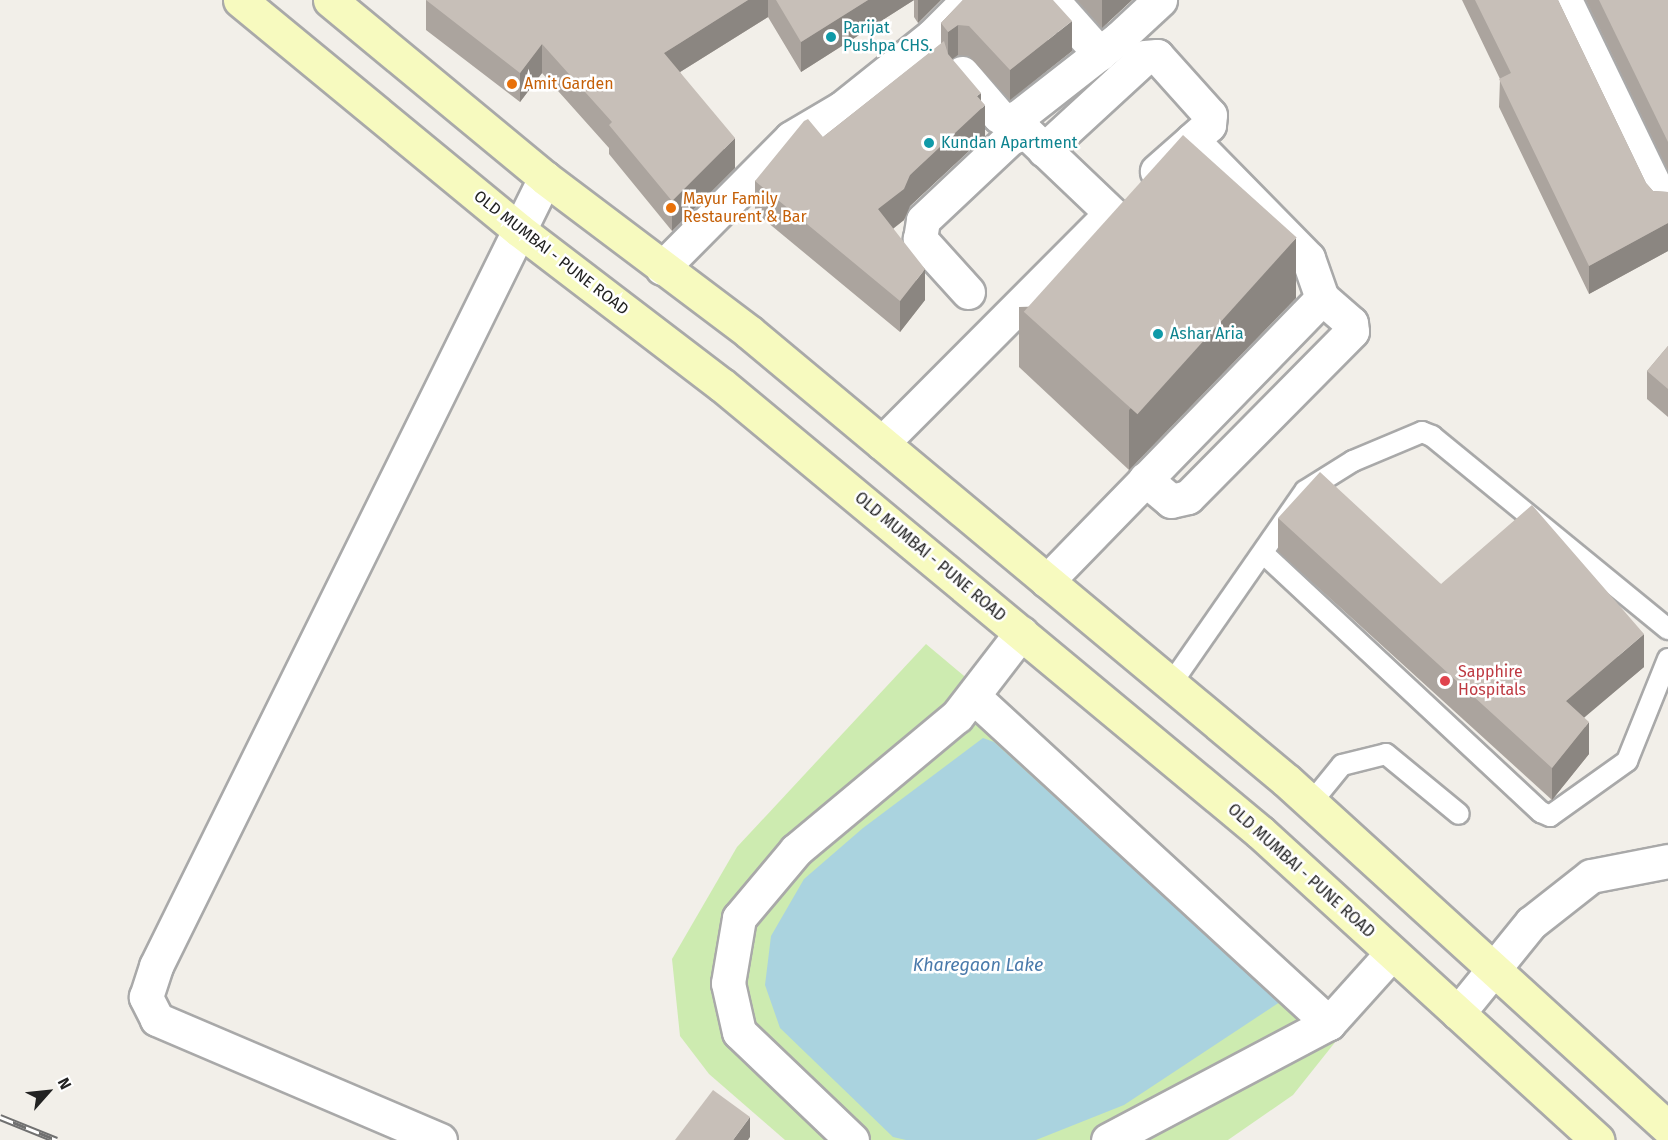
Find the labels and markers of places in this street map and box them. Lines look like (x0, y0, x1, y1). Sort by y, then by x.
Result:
place label: Parijat Pushpa CHS. (843, 18, 933, 56)
marker: Parijat Pushpa CHS. (824, 30, 838, 44)
place label: Amit Garden (524, 74, 614, 94)
marker: Amit Garden (505, 77, 519, 91)
place label: Kundan Apartment (941, 133, 1078, 153)
marker: Kundan Apartment (922, 136, 936, 150)
place label: Mayur Family Restaurent & Bar (683, 189, 807, 227)
marker: Mayur Family Restaurent & Bar (664, 201, 678, 215)
place label: Ashar Aria (1170, 324, 1244, 344)
marker: Ashar Aria (1151, 327, 1165, 341)
place label: Sapphire Hospitals (1458, 662, 1526, 700)
marker: Sapphire Hospitals (1436, 672, 1454, 690)

